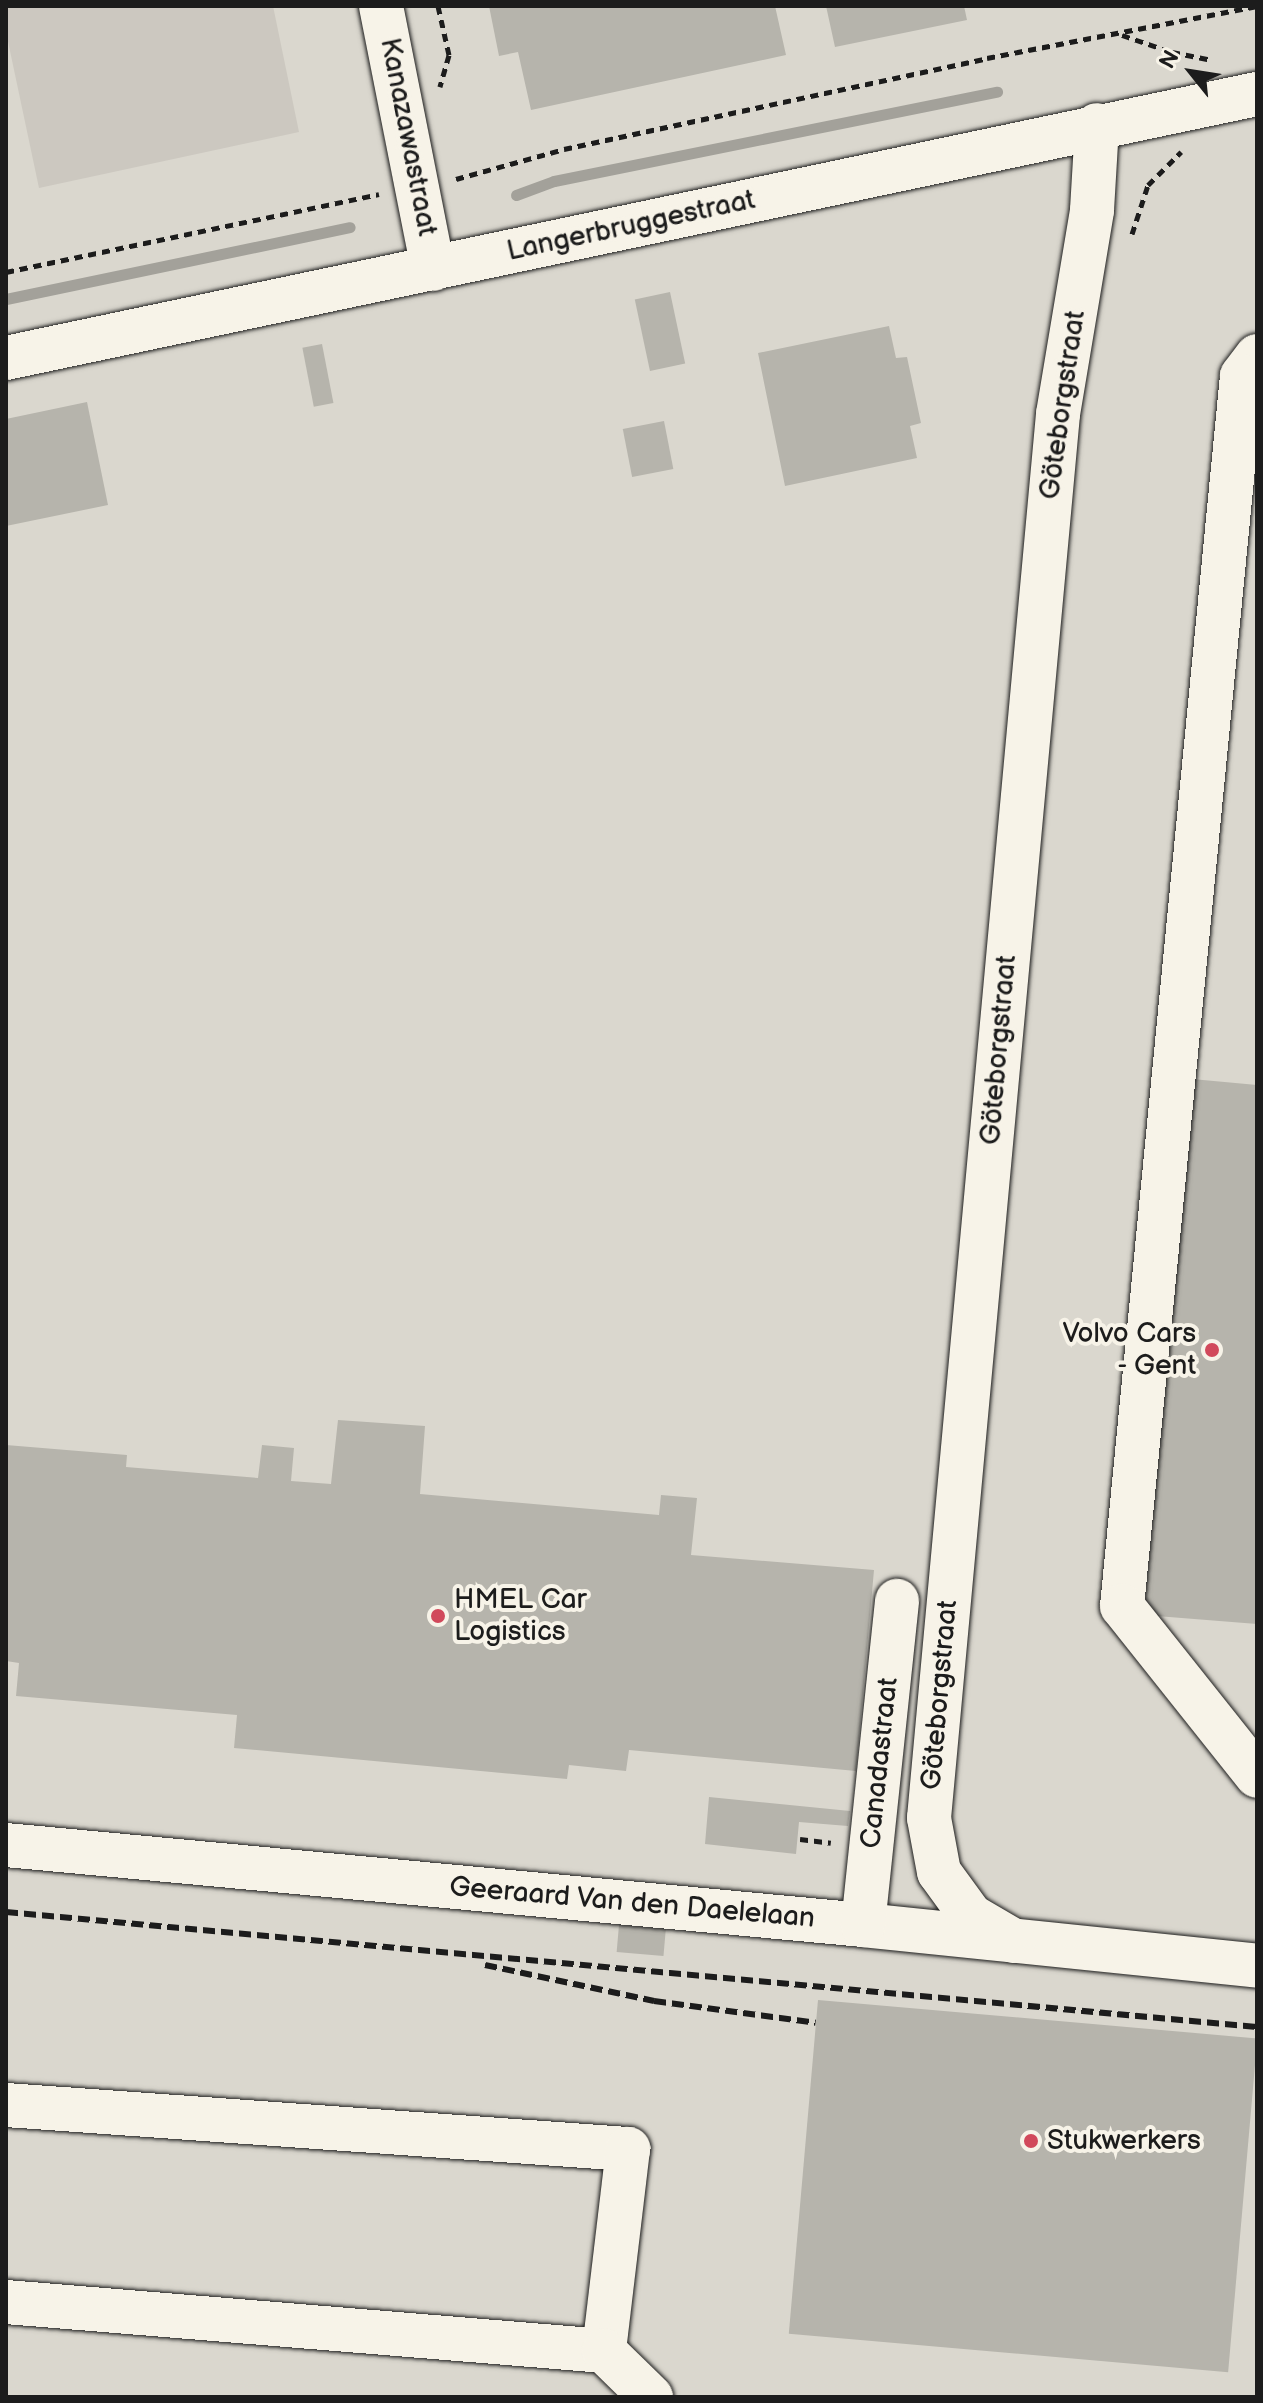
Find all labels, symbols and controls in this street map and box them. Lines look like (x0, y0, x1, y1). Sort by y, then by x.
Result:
north arrow (1151, 32, 1231, 112)
street label: Kanazawastraat (372, 35, 444, 239)
text: N (1154, 46, 1186, 74)
street label: Langerbruggestraat (504, 183, 758, 269)
street label: Göteborgstraat (1033, 308, 1093, 502)
street label: Göteborgstraat (974, 954, 1024, 1146)
place label: Volvo Cars - Gent (1062, 1317, 1196, 1383)
marker: Volvo Cars - Gent (1203, 1341, 1221, 1359)
place label: HMEL Car Logistics (454, 1583, 587, 1649)
street label: Göteborgstraat (915, 1599, 965, 1791)
marker: HMEL Car Logistics (429, 1607, 447, 1625)
street label: Canadastraat (854, 1676, 906, 1850)
street label: Geeraard Van den Daelelaan (447, 1870, 817, 1936)
place label: Stukwerkers (1047, 2124, 1201, 2158)
marker: Stukwerkers (1022, 2132, 1040, 2150)

